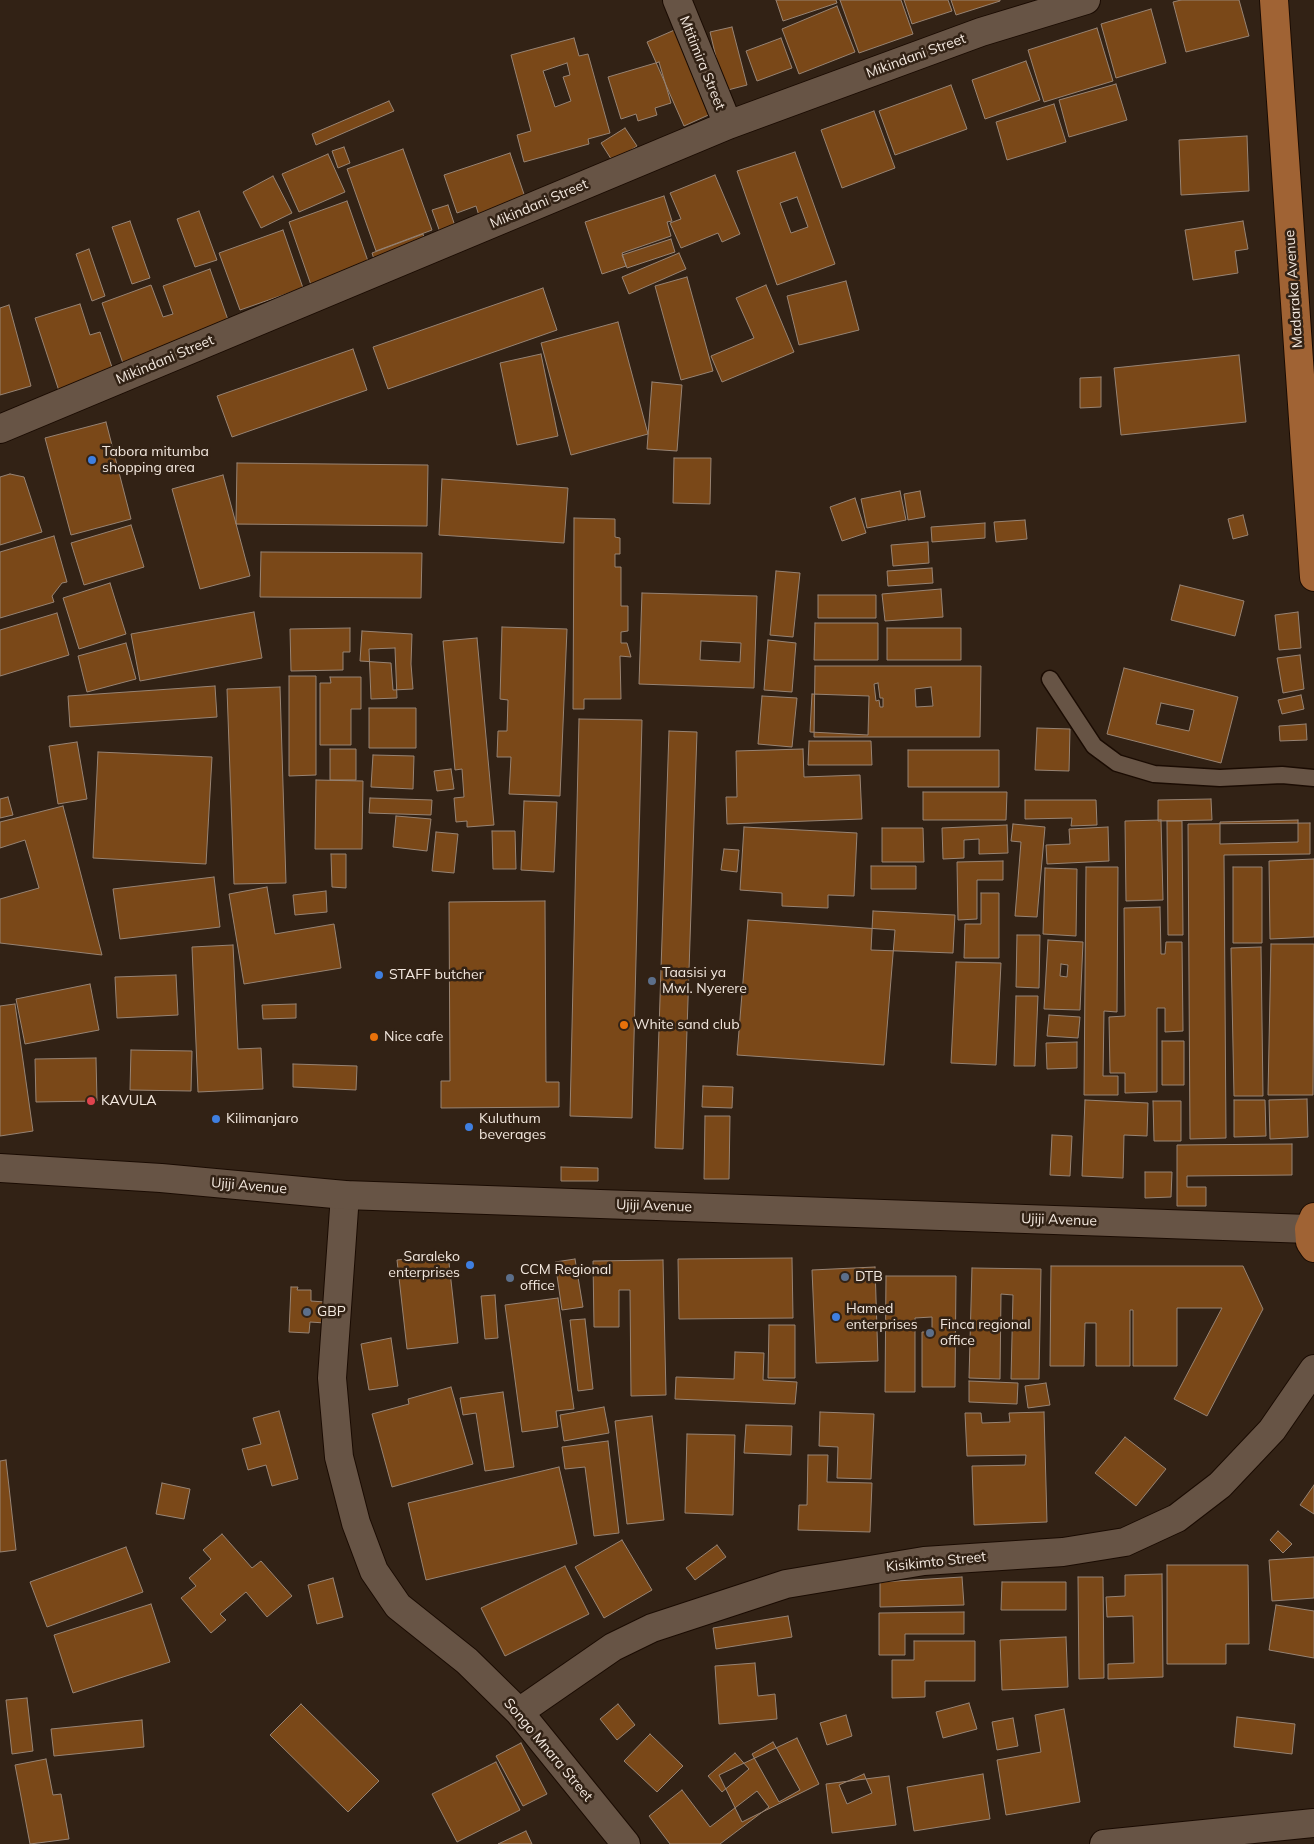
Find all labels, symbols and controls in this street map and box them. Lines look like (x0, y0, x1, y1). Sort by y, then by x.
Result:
street label: Mtitimira Street (676, 14, 728, 112)
street label: Mikindani Street (864, 30, 968, 82)
street label: Mikindani Street (487, 176, 591, 232)
street label: Madaraka Avenue (1281, 229, 1307, 349)
street label: Mikindani Street (113, 332, 217, 388)
place label: Tabora mitumba shopping area (102, 444, 209, 477)
marker: Tabora mitumba shopping area (86, 454, 98, 466)
place label: Taasisi ya Mwl. Nyerere (662, 965, 747, 998)
place label: STAFF butcher (389, 967, 484, 983)
marker: STAFF butcher (373, 969, 385, 981)
marker: Taasisi ya Mwl. Nyerere (646, 975, 658, 987)
place label: White sand club (634, 1017, 740, 1033)
marker: White sand club (618, 1019, 630, 1031)
place label: Nice cafe (384, 1029, 443, 1045)
marker: Nice cafe (368, 1031, 380, 1043)
place label: KAVULA (101, 1093, 157, 1109)
marker: KAVULA (85, 1095, 97, 1107)
place label: Kilimanjaro (226, 1111, 298, 1127)
place label: Kuluthum beverages (479, 1111, 546, 1144)
marker: Kilimanjaro (210, 1113, 222, 1125)
marker: Kuluthum beverages (463, 1121, 475, 1133)
street label: Ujiji Avenue (210, 1174, 288, 1198)
street label: Ujiji Avenue (616, 1196, 692, 1216)
street label: Ujiji Avenue (1021, 1210, 1097, 1230)
place label: Saraleko enterprises (388, 1249, 460, 1282)
marker: Saraleko enterprises (464, 1259, 476, 1271)
place label: CCM Regional office (520, 1262, 611, 1294)
place label: DTB (855, 1269, 883, 1285)
marker: DTB (839, 1271, 851, 1283)
marker: CCM Regional office (504, 1272, 516, 1284)
place label: Hamed enterprises (846, 1301, 918, 1334)
place label: GBP (317, 1304, 346, 1320)
marker: GBP (301, 1306, 313, 1318)
marker: Hamed enterprises (830, 1311, 842, 1323)
place label: Finca regional office (940, 1317, 1031, 1350)
marker: Finca regional office (924, 1327, 936, 1339)
street label: Kisikimto Street (885, 1548, 987, 1576)
street label: Songo Mnara Street (500, 1695, 596, 1805)

